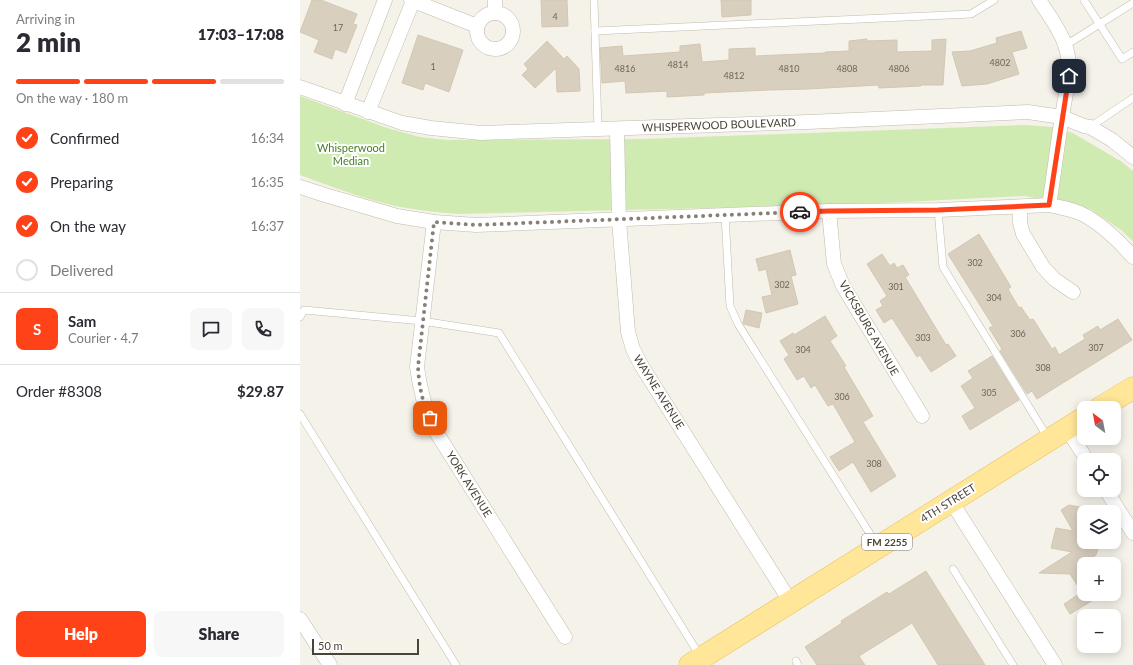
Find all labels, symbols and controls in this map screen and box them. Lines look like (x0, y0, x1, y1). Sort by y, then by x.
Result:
text: Arriving in (16, 11, 75, 27)
house number: 4 (552, 11, 558, 22)
house number: 17 (333, 22, 343, 33)
text: 17:03–17:08 (198, 25, 284, 43)
text: 2 min (16, 26, 81, 58)
house number: 4802 (990, 57, 1010, 68)
house number: 4814 (668, 59, 688, 70)
pin (1052, 59, 1086, 93)
house number: 1 (430, 61, 436, 72)
house number: 4816 (615, 63, 635, 74)
house number: 4810 (779, 63, 799, 74)
house number: 4808 (837, 63, 857, 74)
house number: 4806 (889, 63, 909, 74)
icon: home (1058, 65, 1080, 87)
house number: 4812 (724, 70, 744, 81)
text: On the way · 180 m (16, 90, 128, 106)
street label: WHISPERWOOD BOULEVARD (642, 115, 796, 134)
icon: check (16, 127, 38, 149)
text: Confirmed (50, 129, 119, 147)
text: 16:34 (251, 130, 284, 146)
park label: Whisperwood Median (317, 141, 385, 167)
icon: check (16, 171, 38, 193)
text: Preparing (50, 173, 113, 191)
text: 16:35 (251, 174, 284, 190)
courier (780, 192, 820, 232)
icon: car (789, 201, 811, 223)
icon: check (16, 215, 38, 237)
text: On the way (50, 217, 126, 235)
text: 16:37 (251, 218, 284, 234)
house number: 302 (967, 257, 983, 268)
text: Delivered (50, 261, 113, 279)
street label: VICKSBURG AVENUE (837, 278, 902, 377)
house number: 302 (774, 279, 790, 290)
house number: 301 (888, 281, 904, 292)
house number: 304 (986, 292, 1002, 303)
button: chat (190, 308, 232, 350)
button: phone (242, 308, 284, 350)
text: Sam (68, 312, 96, 330)
text: S (33, 320, 41, 338)
house number: 306 (1010, 328, 1026, 339)
text: Courier · 4.7 (68, 330, 139, 346)
house number: 303 (915, 332, 931, 343)
house number: 307 (1088, 342, 1104, 353)
house number: 304 (795, 344, 811, 355)
street label: WAYNE AVENUE (631, 352, 687, 431)
house number: 308 (1035, 362, 1051, 373)
text: Order #8308 (16, 382, 102, 400)
text: $29.87 (237, 382, 284, 400)
house number: 305 (981, 387, 997, 398)
house number: 306 (834, 391, 850, 402)
pin (413, 401, 447, 435)
north arrow (1077, 401, 1121, 445)
map controls (1077, 401, 1121, 653)
icon: bag (419, 407, 441, 429)
street label: YORK AVENUE (444, 448, 495, 519)
button: locate (1077, 453, 1121, 497)
house number: 308 (866, 458, 882, 469)
street label: 4TH STREET (918, 480, 978, 525)
button: layers (1077, 505, 1121, 549)
road number: FM 2255 (862, 534, 912, 550)
button: + (1077, 557, 1121, 601)
button: − (1077, 609, 1121, 653)
button: Help (16, 611, 146, 657)
button: Share (154, 611, 284, 657)
scale bar (312, 637, 419, 656)
text: 50 m (318, 639, 343, 652)

